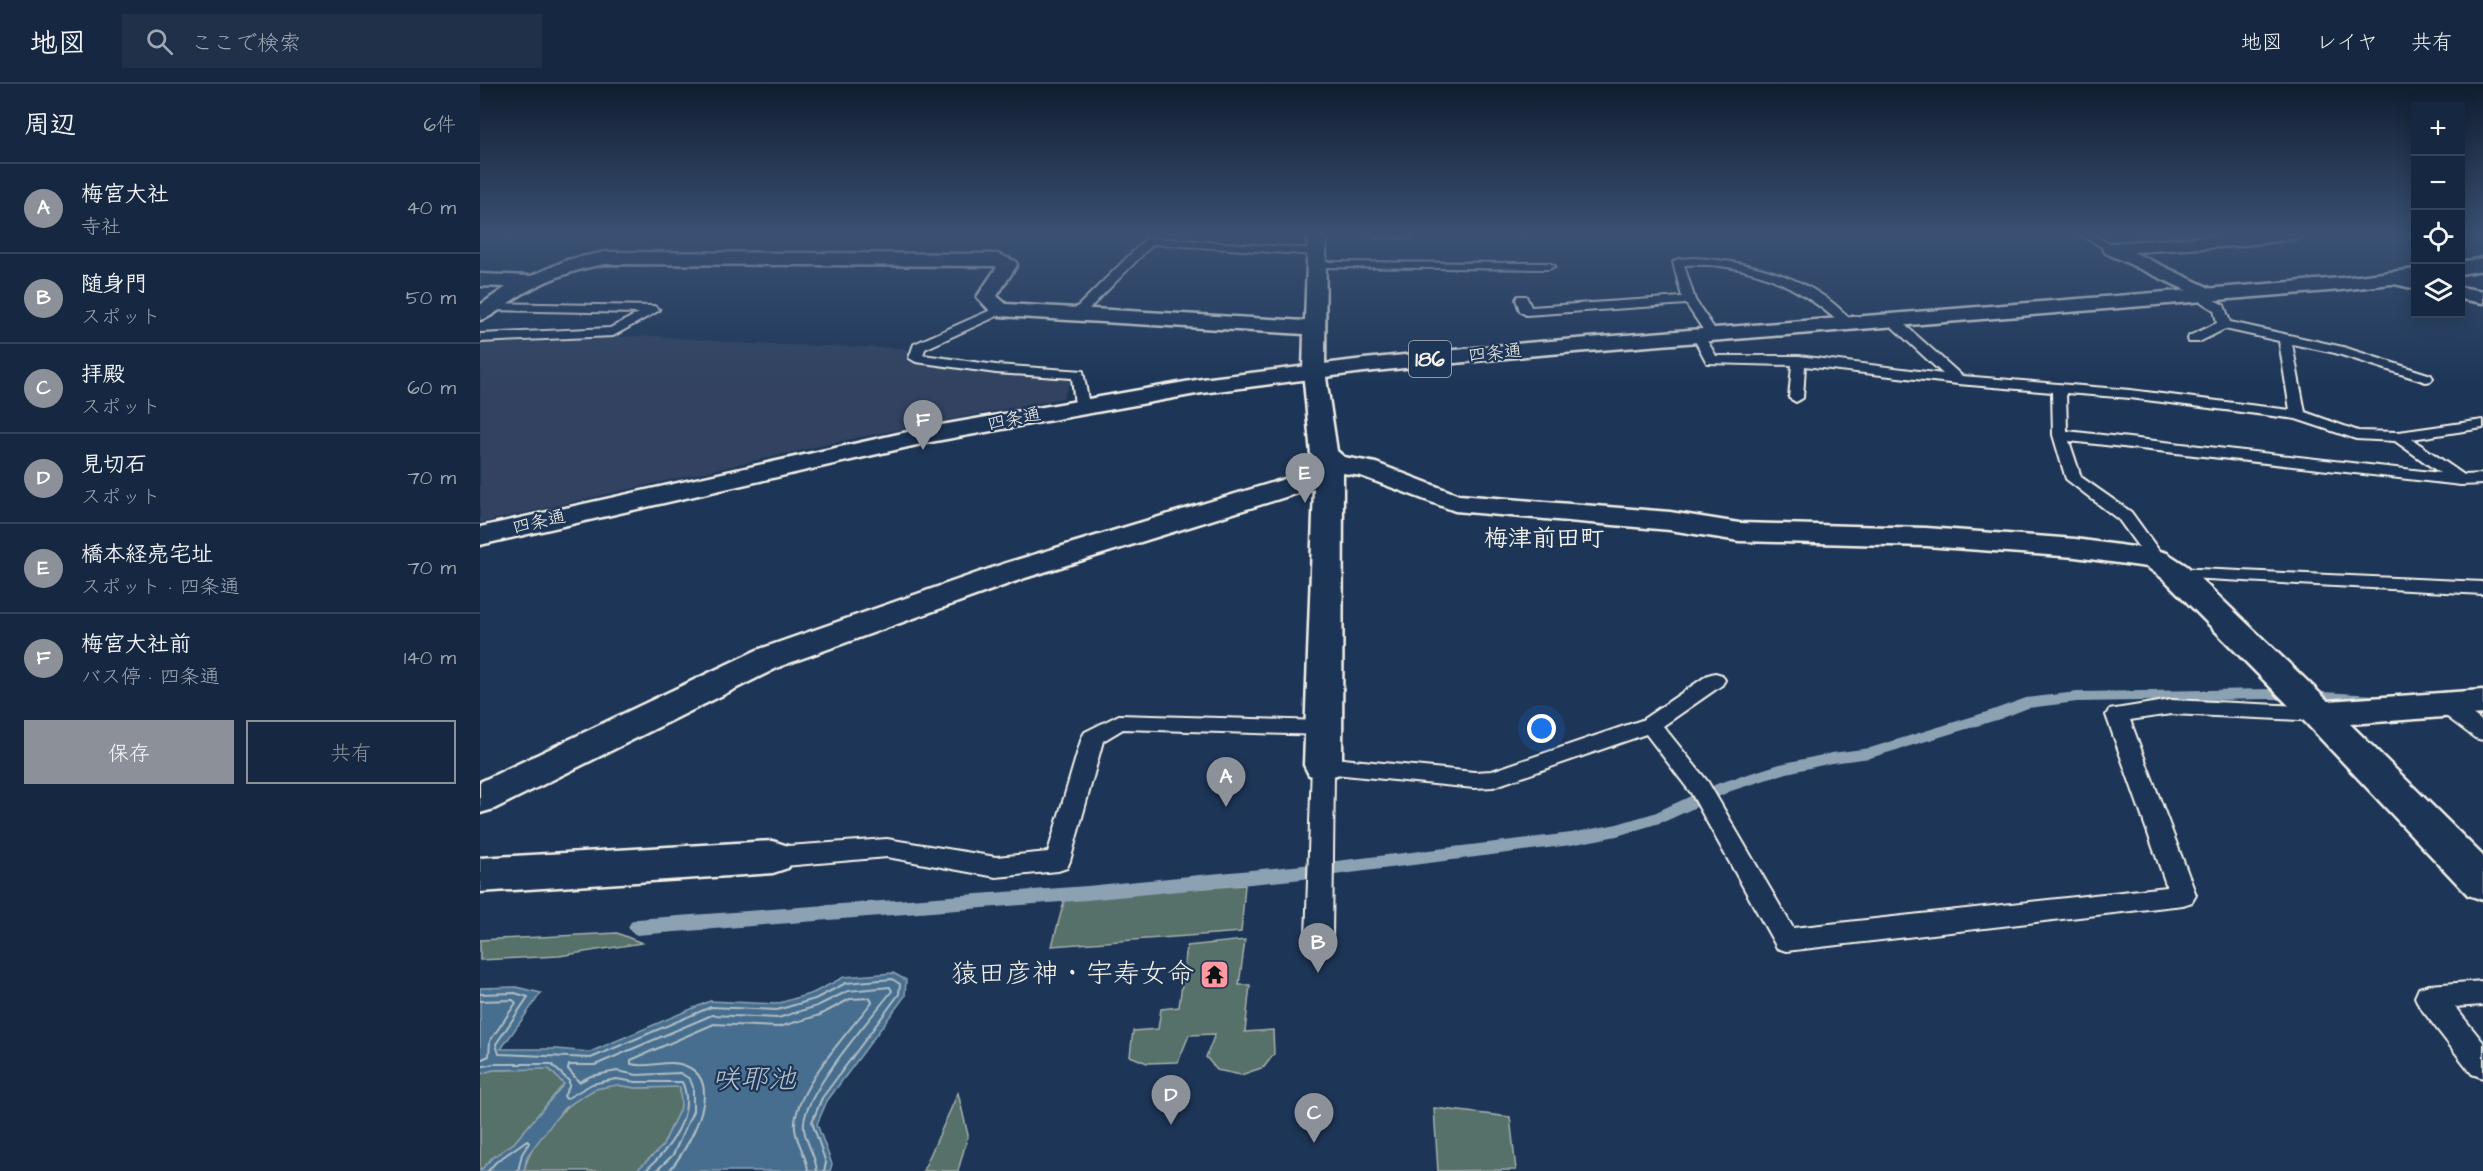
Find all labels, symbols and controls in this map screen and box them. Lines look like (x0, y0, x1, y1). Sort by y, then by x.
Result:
search box (122, 14, 542, 68)
text: 地図 (30, 24, 86, 63)
icon: search (143, 25, 176, 58)
text: ここで検索 (191, 28, 301, 59)
text: 地図 (2241, 28, 2283, 57)
text: レイヤ (2316, 28, 2378, 57)
text: 共有 (2411, 28, 2453, 57)
map controls (2411, 102, 2465, 318)
button: + (2411, 102, 2465, 156)
text: 周辺 (24, 107, 76, 143)
text: 6件 (423, 111, 456, 139)
button: − (2411, 156, 2465, 210)
text: 梅宮大社 (81, 179, 169, 210)
text: A (37, 194, 50, 222)
text: 40 m (406, 194, 456, 222)
button: locate (2411, 210, 2465, 264)
text: 寺社 (81, 213, 121, 241)
button: layers (2411, 264, 2465, 318)
text: 随身門 (81, 269, 147, 300)
text: B (36, 284, 51, 312)
text: 50 m (406, 284, 456, 312)
text: スポット (81, 303, 161, 331)
street label: 四条通 (1467, 338, 1523, 368)
road number: 186 (1409, 341, 1451, 377)
text: 拝殿 (81, 359, 125, 390)
text: C (36, 374, 51, 402)
text: 60 m (407, 374, 456, 402)
text: スポット (81, 393, 161, 421)
pin: F (904, 400, 942, 450)
street label: 四条通 (985, 401, 1043, 437)
text: 見切石 (81, 449, 147, 480)
pin: E (1286, 454, 1324, 503)
text: D (37, 464, 50, 492)
text: 70 m (408, 464, 456, 492)
text: スポット (81, 483, 161, 511)
street label: 四条通 (510, 504, 568, 540)
district label: 梅津前田町 (1484, 522, 1604, 556)
text: 橋本経亮宅址 (81, 539, 213, 570)
text: E (38, 554, 49, 582)
text: 70 m (408, 554, 456, 582)
text: スポット · 四条通 (81, 573, 240, 601)
text: 梅宮大社前 (81, 629, 191, 660)
text: F (37, 644, 50, 672)
text: 140 m (404, 644, 456, 672)
text: バス停 · 四条通 (81, 663, 220, 691)
your location (1527, 714, 1556, 743)
button: 保存 (24, 720, 234, 784)
button: 共有 (246, 720, 456, 784)
pin: A (1206, 758, 1246, 807)
pin: B (1298, 924, 1338, 973)
place label: 猿田彦神・宇寿女命 (951, 955, 1194, 993)
temple icon: 猿田彦神・宇寿女命 (1199, 958, 1231, 990)
water label: 咲耶池 (712, 1060, 797, 1099)
pin: D (1152, 1076, 1190, 1125)
pin: C (1294, 1094, 1334, 1143)

